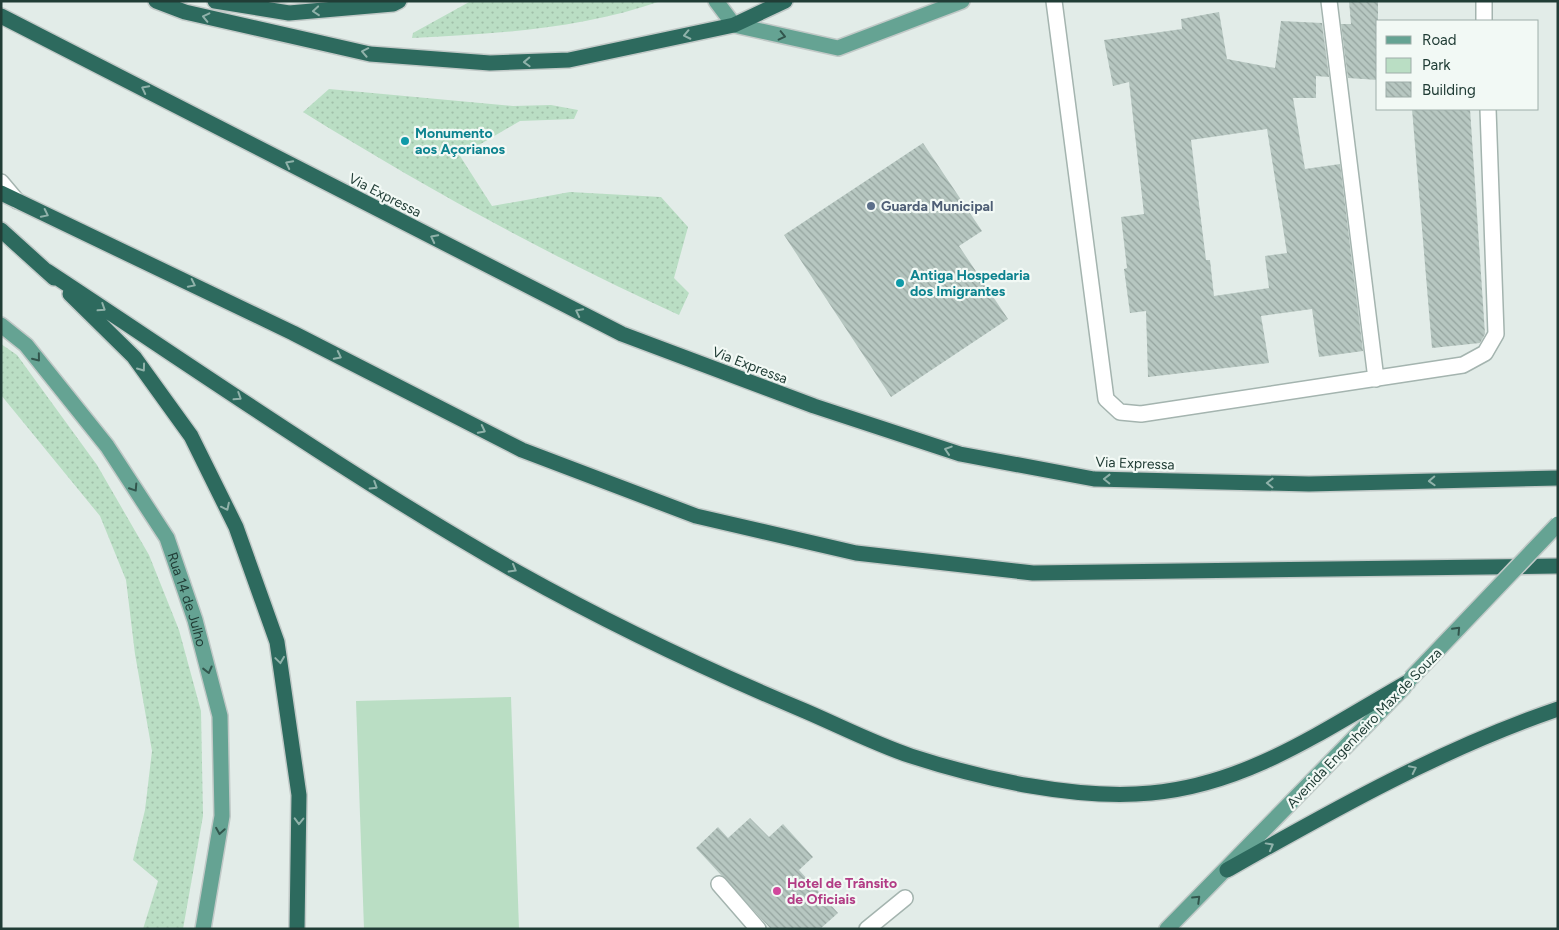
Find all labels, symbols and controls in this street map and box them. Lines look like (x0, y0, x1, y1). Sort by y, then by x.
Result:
one-way arrow (312, 5, 320, 16)
one-way arrow (202, 12, 211, 23)
legend (1376, 20, 1539, 110)
one-way arrow (682, 29, 691, 40)
one-way arrow (777, 30, 786, 41)
text: Road (1422, 31, 1457, 49)
one-way arrow (360, 48, 369, 58)
one-way arrow (523, 56, 531, 67)
text: Park (1422, 56, 1451, 74)
text: Building (1422, 81, 1476, 99)
one-way arrow (141, 85, 150, 95)
place label: Monumento aos Açorianos (415, 125, 506, 158)
marker: Monumento aos Açorianos (399, 135, 411, 147)
one-way arrow (286, 160, 295, 170)
street label: Via Expressa (346, 170, 424, 221)
place label: Guarda Municipal (881, 198, 993, 215)
marker: Guarda Municipal (865, 200, 877, 212)
one-way arrow (40, 208, 49, 219)
one-way arrow (430, 234, 439, 244)
place label: Antiga Hospedaria dos Imigrantes (910, 267, 1030, 300)
marker: Antiga Hospedaria dos Imigrantes (894, 277, 906, 289)
one-way arrow (187, 278, 196, 289)
one-way arrow (97, 301, 106, 311)
one-way arrow (575, 308, 584, 318)
street label: Via Expressa (710, 343, 790, 388)
one-way arrow (333, 350, 342, 360)
one-way arrow (31, 353, 40, 362)
one-way arrow (136, 362, 145, 372)
one-way arrow (233, 390, 242, 400)
one-way arrow (477, 424, 486, 434)
one-way arrow (944, 446, 952, 456)
street label: Via Expressa (1095, 454, 1175, 473)
one-way arrow (1103, 474, 1111, 485)
one-way arrow (1428, 475, 1436, 486)
one-way arrow (1265, 478, 1273, 489)
one-way arrow (369, 479, 378, 489)
one-way arrow (128, 483, 137, 492)
one-way arrow (220, 502, 230, 511)
street label: Rua 14 de Julho (163, 550, 210, 649)
one-way arrow (508, 563, 517, 573)
one-way arrow (1451, 627, 1460, 636)
street label: Avenida Engenheiro Max de Souza (1283, 645, 1445, 812)
one-way arrow (274, 656, 285, 664)
one-way arrow (202, 665, 213, 674)
one-way arrow (1408, 765, 1417, 775)
one-way arrow (293, 817, 304, 825)
one-way arrow (215, 826, 225, 835)
one-way arrow (1265, 842, 1274, 852)
place label: Hotel de Trânsito de Oficiais (787, 875, 897, 908)
marker: Hotel de Trânsito de Oficiais (771, 885, 783, 897)
one-way arrow (1192, 896, 1201, 905)

